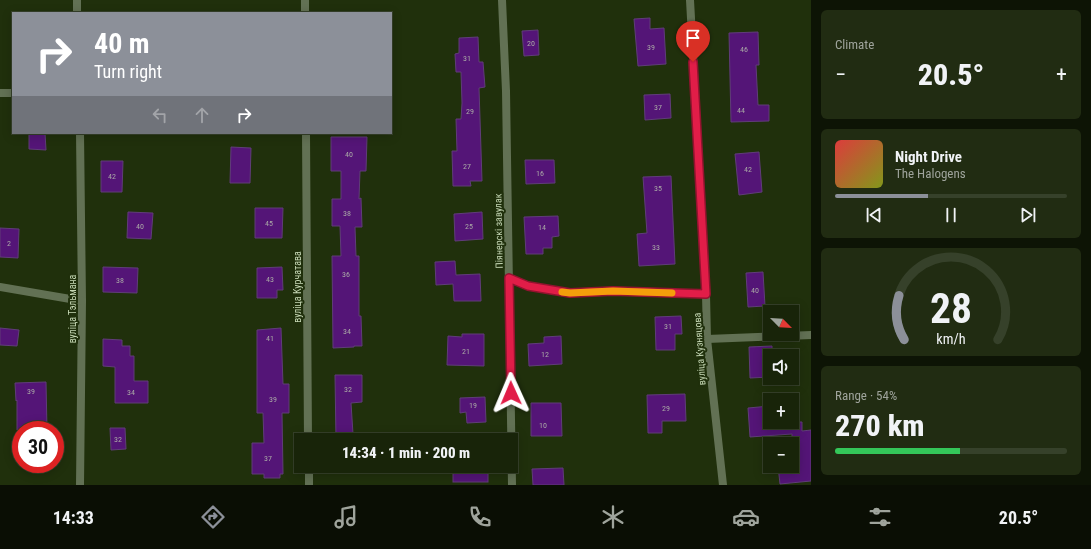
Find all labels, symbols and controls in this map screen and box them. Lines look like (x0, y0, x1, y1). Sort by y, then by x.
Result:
pin (676, 21, 710, 62)
text: 40 m (94, 27, 150, 60)
icon: arrive (682, 27, 704, 49)
icon: right (28, 28, 80, 80)
text: Climate (835, 37, 874, 52)
house number: 20 (527, 39, 535, 48)
house number: 39 (647, 43, 655, 52)
house number: 46 (740, 45, 748, 54)
house number: 31 (463, 54, 471, 63)
text: 20.5° (918, 57, 984, 92)
text: Turn right (94, 61, 162, 82)
text: − (835, 62, 846, 87)
text: + (1056, 62, 1067, 87)
house number: 37 (654, 103, 662, 112)
icon: left (149, 104, 171, 126)
icon: ahead (191, 104, 213, 126)
icon: right (233, 104, 255, 126)
house number: 44 (737, 106, 745, 115)
house number: 29 (466, 107, 474, 116)
text: Night Drive (895, 148, 962, 166)
house number: 40 (345, 150, 353, 159)
house number: 27 (463, 162, 471, 171)
house number: 42 (744, 165, 752, 174)
text: The Halogens (895, 166, 966, 181)
house number: 16 (536, 169, 544, 178)
house number: 42 (108, 172, 116, 181)
house number: 35 (654, 184, 662, 193)
street label: Піянерскі завулак (492, 193, 505, 269)
icon: previous (863, 204, 885, 226)
icon: pause (940, 204, 962, 226)
icon: next (1017, 204, 1039, 226)
house number: 38 (343, 209, 351, 218)
house number: 45 (265, 219, 273, 228)
house number: 40 (136, 222, 144, 231)
house number: 25 (465, 222, 473, 231)
house number: 14 (538, 223, 546, 232)
house number: 2 (7, 239, 11, 248)
house number: 33 (652, 243, 660, 252)
street label: вуліца Курчатава (292, 251, 303, 323)
house number: 36 (342, 270, 350, 279)
street label: вуліца Тэльмана (67, 274, 78, 343)
house number: 43 (266, 275, 274, 284)
house number: 38 (116, 276, 124, 285)
text: 28 (930, 284, 972, 333)
house number: 40 (751, 286, 759, 295)
north arrow (763, 305, 799, 341)
map controls (763, 305, 799, 473)
street label: вуліца Кузняцова (691, 312, 708, 386)
house number: 31 (664, 322, 672, 331)
house number: 34 (343, 327, 351, 336)
text: km/h (936, 330, 966, 346)
house number: 41 (266, 334, 274, 343)
house number: 21 (462, 347, 470, 356)
button: sound (763, 349, 799, 385)
house number: 12 (541, 350, 549, 359)
position arrow (490, 372, 532, 414)
house number: 32 (344, 385, 352, 394)
house number: 39 (27, 387, 35, 396)
house number: 34 (127, 388, 135, 397)
text: Range · 54% (835, 388, 897, 403)
button: + (763, 393, 799, 429)
house number: 39 (269, 395, 277, 404)
house number: 19 (469, 401, 477, 410)
house number: 29 (662, 404, 670, 413)
text: 270 km (835, 408, 924, 443)
speed limit sign: 30 (12, 421, 64, 473)
house number: 10 (539, 421, 547, 430)
house number: 32 (114, 435, 122, 444)
button: − (763, 437, 799, 473)
text: 14:34 · 1 min · 200 m (342, 444, 470, 462)
house number: 37 (264, 454, 272, 463)
icon: directions (199, 503, 227, 531)
icon: music (332, 503, 360, 531)
icon: phone (466, 503, 494, 531)
icon: climate (599, 503, 627, 531)
icon: car (732, 503, 760, 531)
icon: filters (866, 503, 894, 531)
text: 14:33 (53, 507, 94, 528)
text: 20.5° (999, 507, 1038, 528)

